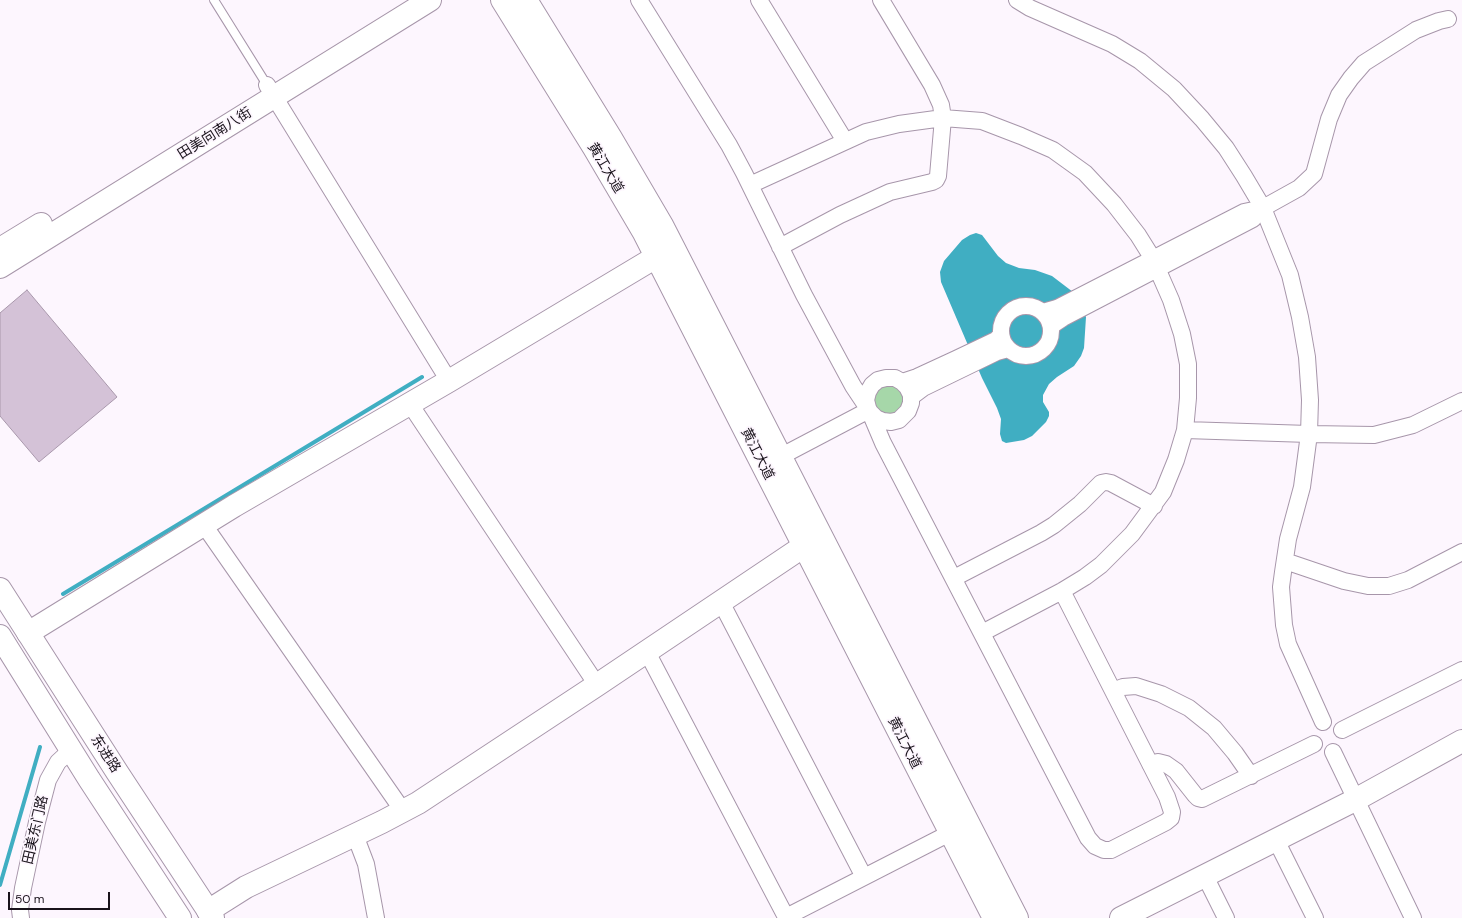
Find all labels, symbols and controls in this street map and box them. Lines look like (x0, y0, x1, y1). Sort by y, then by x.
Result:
street label: 田美向南八街 (175, 105, 255, 163)
street label: 黄江大道 (583, 140, 627, 196)
street label: 黄江大道 (737, 425, 777, 483)
street label: 黄江大道 (884, 714, 924, 772)
street label: 东进路 (87, 732, 123, 776)
street label: 田美东门路 (20, 794, 52, 866)
scale bar (10, 884, 112, 910)
text: 50 m (15, 891, 44, 907)

